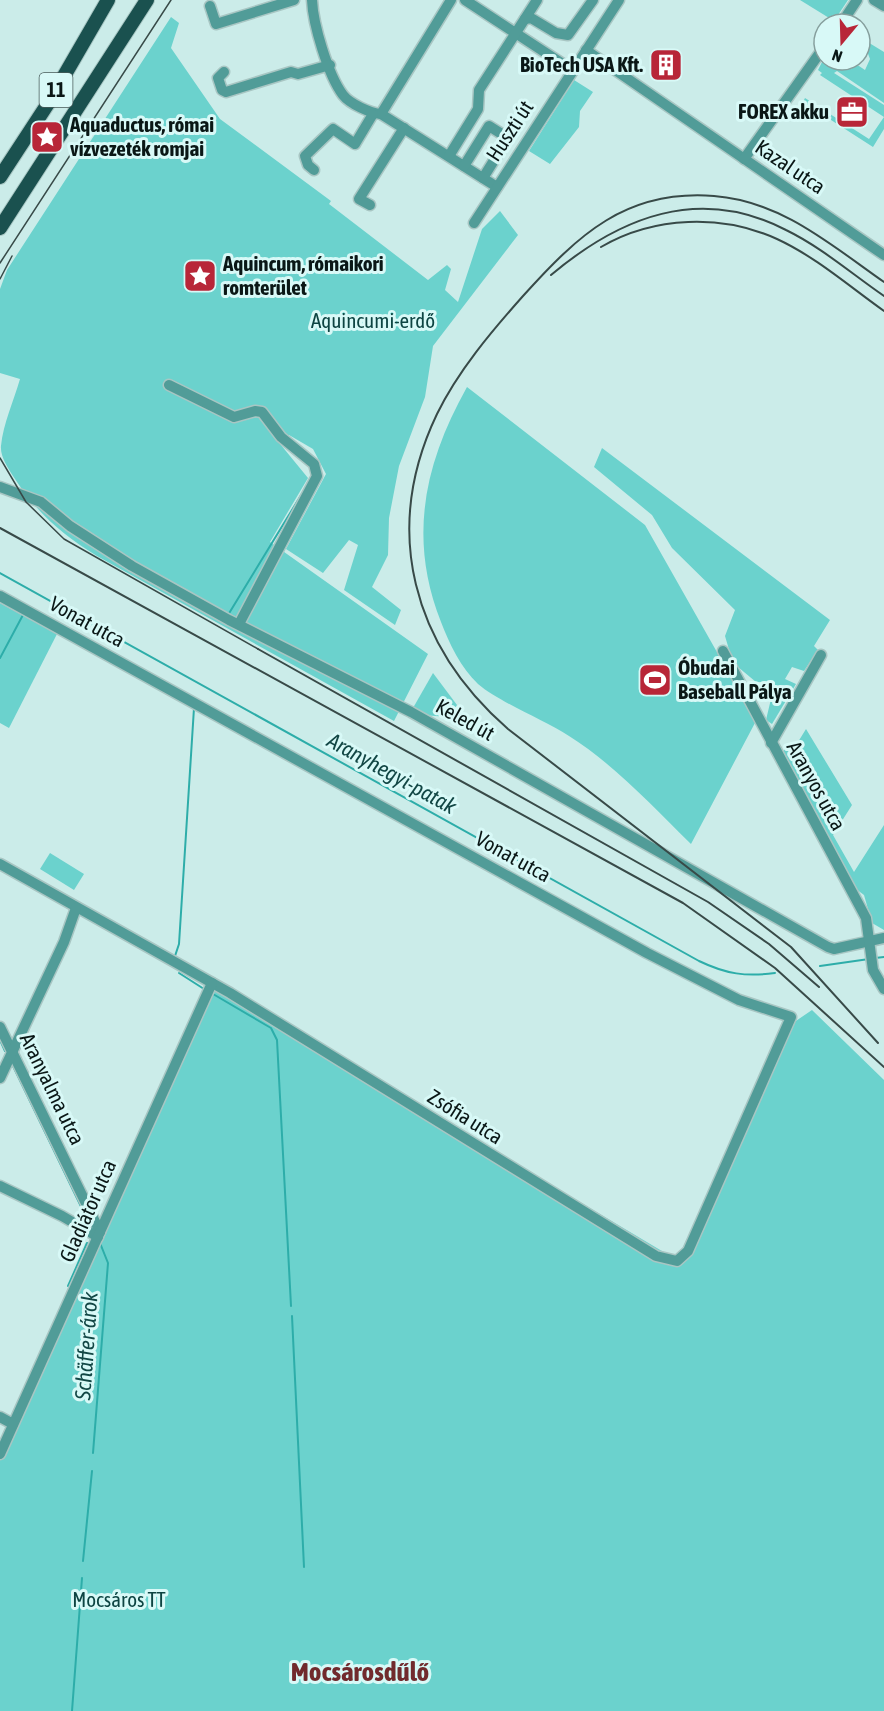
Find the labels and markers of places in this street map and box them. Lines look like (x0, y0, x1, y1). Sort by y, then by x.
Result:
building icon: BioTech USA Kft. (648, 47, 684, 83)
place label: BioTech USA Kft. (520, 52, 643, 76)
office icon: FOREX akku (834, 94, 870, 130)
place label: FOREX akku (738, 99, 829, 123)
place label: Aquaductus, római vízvezeték romjai (69, 112, 214, 160)
place icon: Aquaductus, római vízvezeték romjai (29, 119, 65, 155)
place label: Aquincum, rómaikori romterület (222, 251, 384, 299)
place icon: Aquincum, rómaikori romterület (182, 258, 218, 294)
place label: Óbudai Baseball Pálya (678, 655, 792, 703)
sports icon: Óbudai Baseball Pálya (637, 662, 673, 698)

